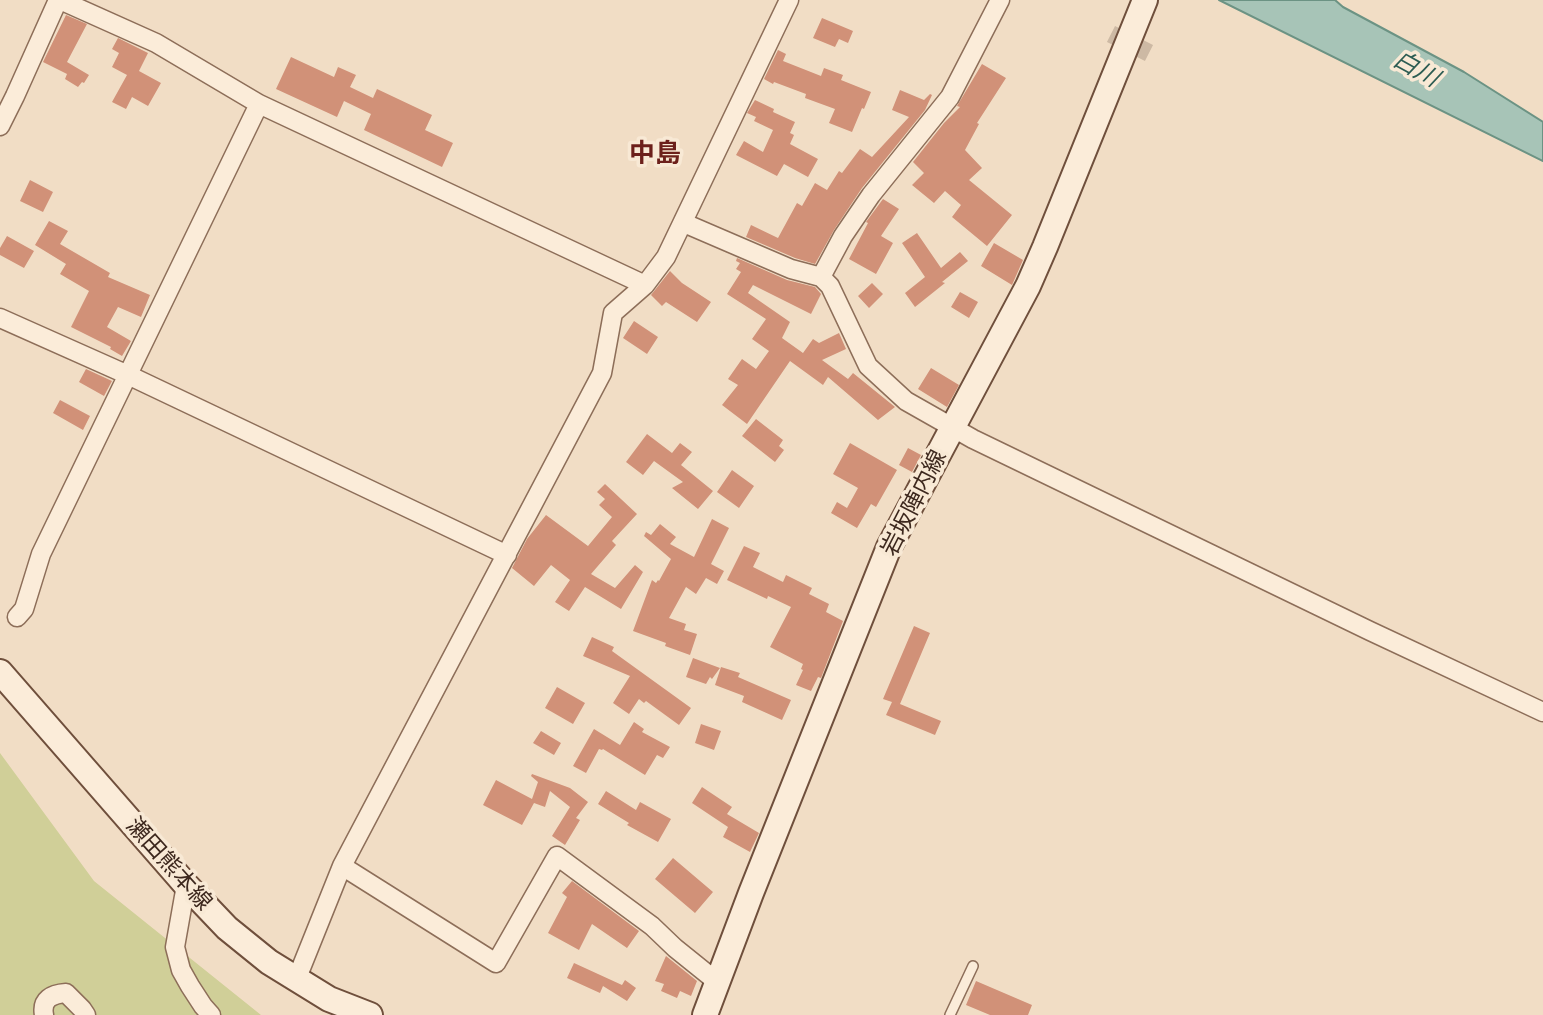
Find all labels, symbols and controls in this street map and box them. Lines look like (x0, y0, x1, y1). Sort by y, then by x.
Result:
water label: 白川 (1388, 45, 1444, 93)
district label: 中島 (629, 138, 681, 170)
street label: 岩坂陣内線 (876, 446, 952, 560)
street label: 瀬田熊本線 (120, 812, 218, 916)

